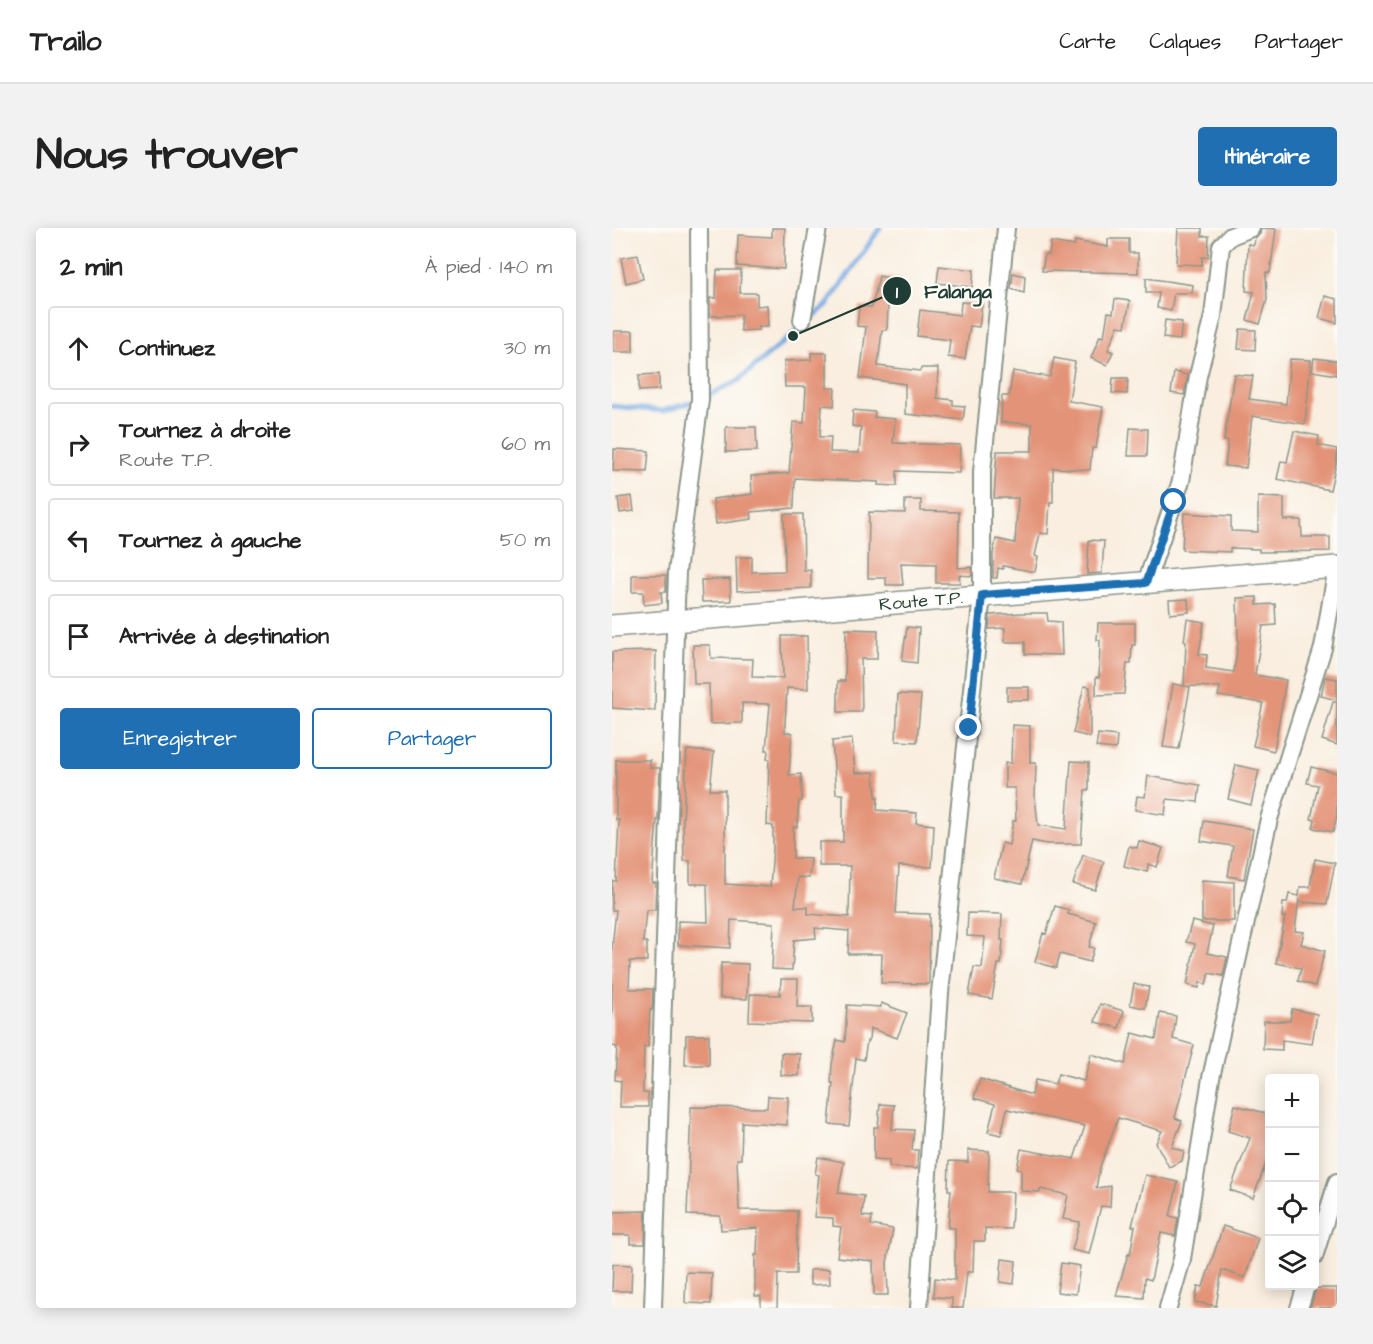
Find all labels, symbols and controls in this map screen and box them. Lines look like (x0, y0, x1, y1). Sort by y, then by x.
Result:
text: Trailo (30, 22, 102, 61)
text: Carte (1059, 27, 1116, 56)
text: Calques (1149, 27, 1221, 56)
text: Partager (1254, 27, 1343, 56)
text: Nous trouver (36, 127, 298, 185)
button: Itinéraire (1198, 127, 1337, 186)
text: 2 min (60, 249, 122, 285)
text: À pied · 140 m (425, 253, 552, 281)
callout: Falanga (882, 272, 1004, 310)
text: Falanga (924, 278, 993, 307)
text: 1 (896, 280, 899, 305)
icon: ahead (62, 332, 95, 365)
text: Continuez (119, 333, 215, 364)
text: 30 m (504, 334, 550, 362)
text: Tournez à droite (119, 415, 291, 446)
icon: right (62, 428, 95, 461)
text: 60 m (501, 430, 550, 458)
text: Route T.P. (119, 446, 212, 474)
route start (1160, 488, 1186, 514)
icon: left (62, 524, 95, 557)
text: Tournez à gauche (119, 525, 301, 556)
text: 50 m (500, 526, 550, 554)
street label: Route T.P. (878, 585, 964, 617)
icon: arrive (62, 620, 95, 653)
text: Arrivée à destination (119, 621, 329, 652)
button: Enregistrer (60, 708, 300, 769)
button: Partager (312, 708, 552, 769)
route end (955, 714, 981, 740)
map controls (1265, 1074, 1319, 1290)
button: + (1265, 1074, 1319, 1128)
button: − (1265, 1128, 1319, 1182)
button: locate (1265, 1182, 1319, 1236)
button: layers (1265, 1236, 1319, 1290)

